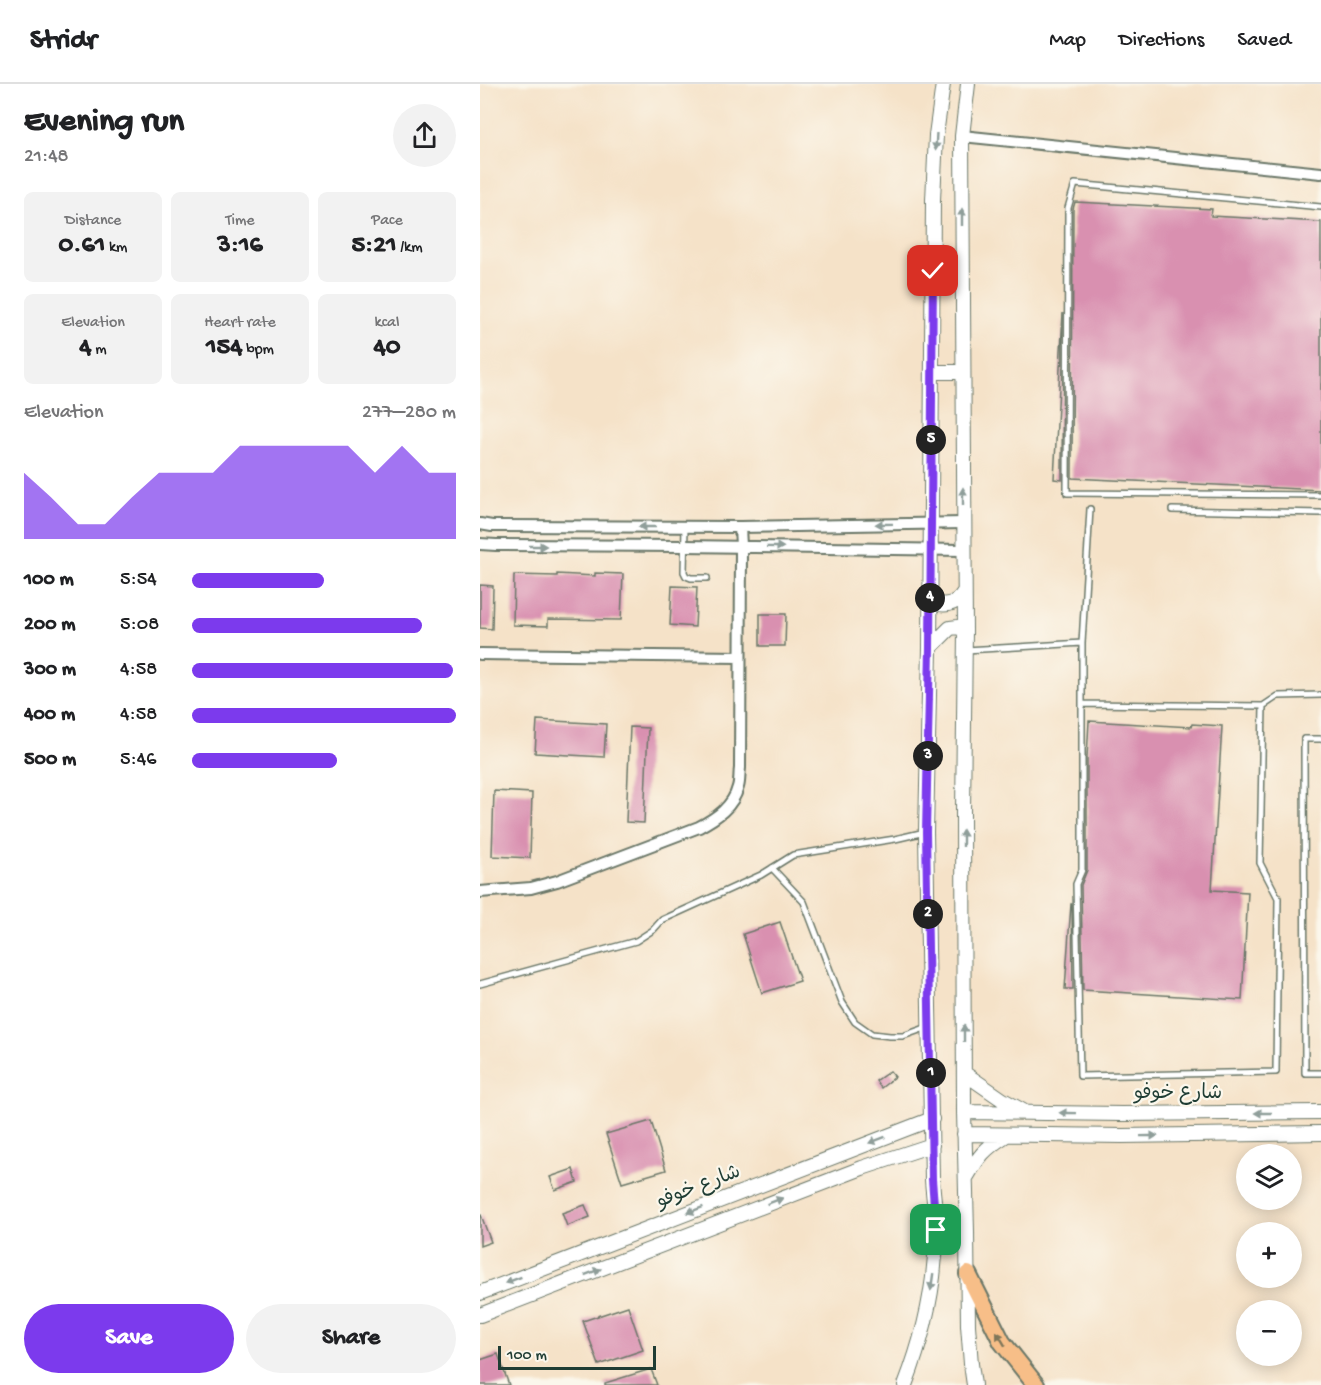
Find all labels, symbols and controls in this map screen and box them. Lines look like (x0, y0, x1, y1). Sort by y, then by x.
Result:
text: Stridr (30, 25, 97, 58)
text: Map (1049, 29, 1086, 54)
text: Directions (1119, 29, 1204, 54)
text: Saved (1237, 29, 1291, 54)
text: Evening run (24, 104, 184, 142)
button: share (393, 104, 456, 167)
one-way arrow (931, 133, 941, 152)
text: 21:48 (24, 146, 69, 169)
one-way arrow (957, 207, 967, 226)
text: Distance (65, 212, 121, 231)
text: Time (225, 212, 255, 231)
text: Pace (371, 212, 403, 231)
text: 0.61 (59, 231, 105, 262)
text: 3:16 (217, 231, 263, 262)
text: 5:21 (351, 231, 396, 262)
text: km (105, 239, 127, 258)
text: /km (396, 239, 423, 258)
pin (907, 245, 958, 296)
icon: check (916, 254, 949, 287)
text: Elevation (61, 314, 125, 333)
text: Heart rate (204, 314, 276, 333)
text: kcal (375, 314, 399, 333)
text: 4 (79, 333, 92, 364)
text: 154 (206, 333, 243, 364)
text: 40 (373, 333, 401, 364)
text: m (92, 341, 107, 360)
text: bpm (243, 341, 274, 360)
text: Elevation (24, 402, 104, 425)
text: 277–280 m (362, 402, 456, 425)
pin: 5 (916, 425, 946, 455)
text: 5 (927, 430, 935, 449)
one-way arrow (958, 486, 968, 505)
one-way arrow (874, 519, 893, 529)
one-way arrow (637, 522, 656, 531)
one-way arrow (529, 541, 548, 551)
one-way arrow (766, 542, 785, 552)
text: 100 m (24, 569, 74, 592)
text: 5:54 (120, 569, 157, 592)
pin: 4 (915, 583, 945, 613)
text: 4 (926, 588, 934, 607)
text: 200 m (24, 614, 75, 637)
text: 5:08 (120, 614, 159, 637)
text: 300 m (24, 659, 76, 682)
text: 4:58 (120, 659, 157, 682)
text: 400 m (24, 704, 75, 727)
text: 4:58 (120, 704, 157, 727)
pin: 3 (913, 741, 943, 771)
text: 3 (924, 746, 932, 765)
text: 500 m (24, 749, 76, 772)
text: 5:46 (120, 749, 156, 772)
one-way arrow (958, 828, 968, 847)
pin: 2 (913, 899, 943, 929)
text: 2 (924, 904, 932, 923)
one-way arrow (959, 1023, 968, 1042)
pin: 1 (916, 1058, 946, 1088)
text: 1 (928, 1063, 934, 1082)
street label: شارع خوفو (1133, 1082, 1222, 1106)
one-way arrow (1058, 1108, 1077, 1117)
one-way arrow (1253, 1108, 1272, 1118)
one-way arrow (1139, 1131, 1158, 1140)
one-way arrow (868, 1136, 886, 1146)
map controls (1236, 1144, 1302, 1366)
button: layers (1236, 1144, 1302, 1210)
street label: شارع خوفو (652, 1160, 744, 1215)
one-way arrow (767, 1196, 785, 1206)
pin (910, 1204, 961, 1255)
one-way arrow (686, 1206, 704, 1216)
icon: arrive (919, 1213, 952, 1246)
button: + (1236, 1222, 1302, 1288)
one-way arrow (585, 1266, 603, 1276)
one-way arrow (927, 1272, 936, 1291)
one-way arrow (504, 1276, 522, 1286)
button: − (1236, 1300, 1302, 1366)
button: Save (24, 1304, 234, 1373)
button: Share (246, 1304, 456, 1373)
one-way arrow (996, 1330, 1006, 1347)
scale bar (498, 1343, 656, 1370)
text: 100 m (507, 1347, 547, 1366)

